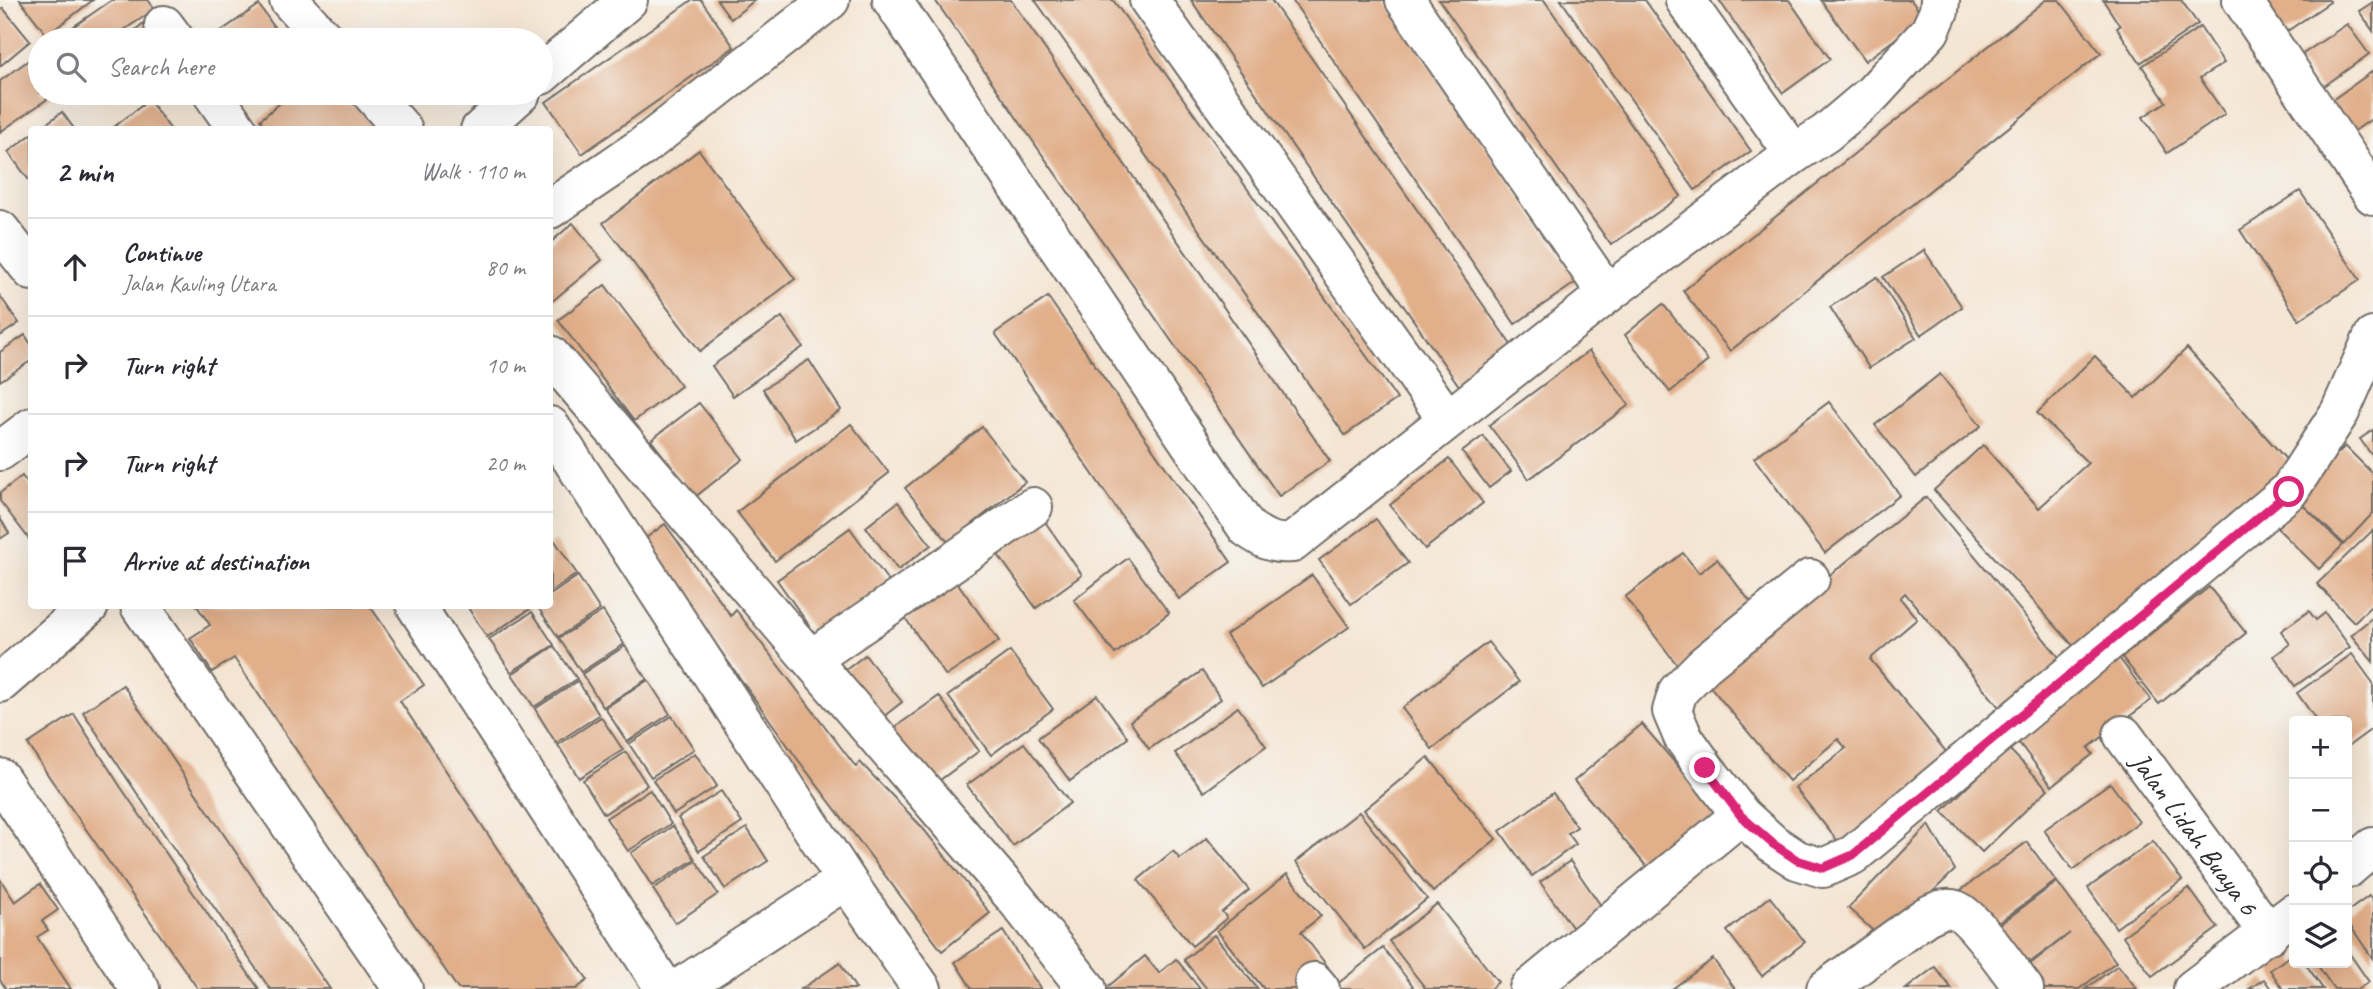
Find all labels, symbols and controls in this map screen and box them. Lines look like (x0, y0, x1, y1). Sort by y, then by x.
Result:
search box (28, 28, 553, 105)
icon: search (52, 48, 90, 86)
text: Search here (108, 50, 214, 83)
text: 2 min (56, 153, 113, 191)
text: Walk · 110 m (421, 157, 525, 186)
text: Continue (123, 236, 201, 269)
icon: ahead (56, 248, 94, 286)
text: 80 m (486, 253, 525, 282)
text: Jalan Kavling Utara (123, 269, 276, 298)
icon: right (56, 346, 94, 384)
text: Turn right (123, 349, 214, 382)
text: 10 m (486, 351, 525, 380)
icon: right (56, 444, 94, 482)
text: Turn right (123, 447, 214, 480)
text: 20 m (486, 449, 525, 478)
route start (2273, 476, 2304, 507)
icon: arrive (56, 542, 94, 580)
text: Arrive at destination (123, 545, 309, 578)
map controls (2289, 716, 2352, 968)
button: + (2289, 716, 2352, 779)
street label: Jalan Lidah Buaya 6 (2122, 744, 2267, 923)
route end (1689, 752, 1720, 783)
button: − (2289, 779, 2352, 842)
button: locate (2289, 842, 2352, 905)
button: layers (2289, 905, 2352, 968)

